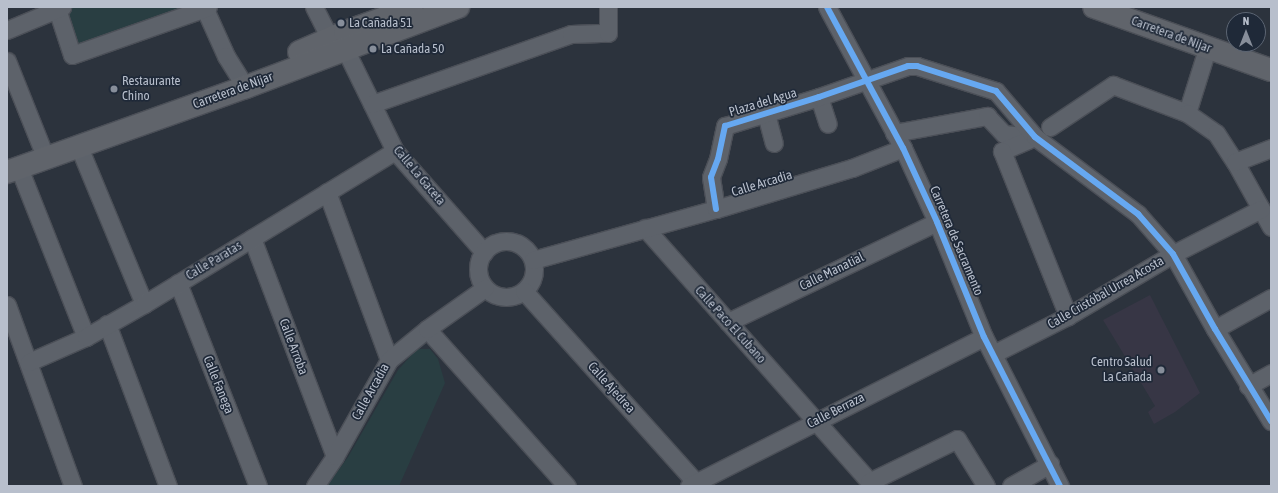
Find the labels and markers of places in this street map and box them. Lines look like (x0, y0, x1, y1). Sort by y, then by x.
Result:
place label: La Cañada 51 (349, 15, 412, 31)
marker: La Cañada 51 (336, 18, 346, 28)
place label: La Cañada 50 (381, 41, 444, 57)
marker: La Cañada 50 (368, 44, 378, 54)
place label: Restaurante Chino (122, 74, 180, 105)
marker: Restaurante Chino (109, 84, 119, 94)
place label: Centro Salud La Cañada (1091, 355, 1152, 386)
marker: Centro Salud La Cañada (1155, 364, 1167, 376)

